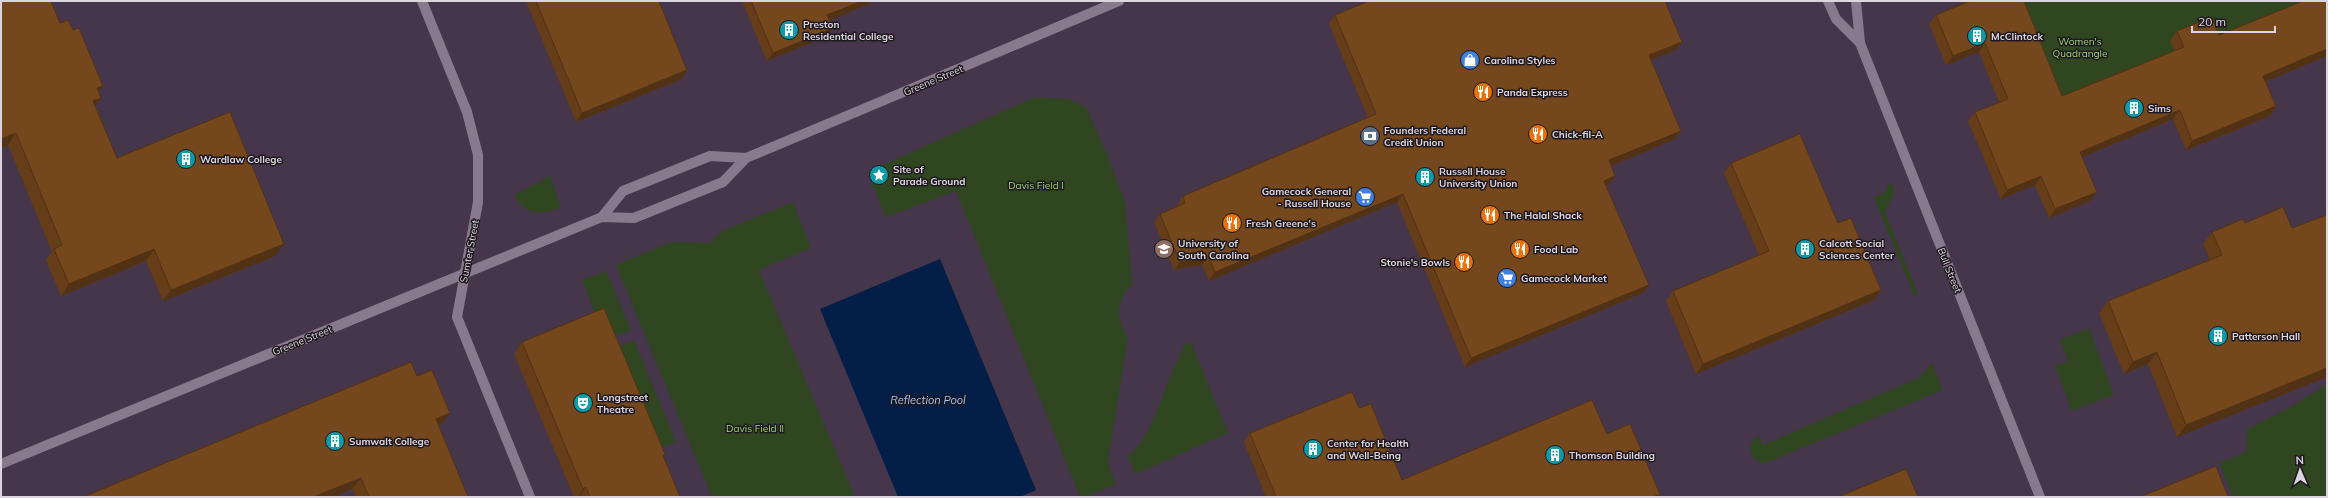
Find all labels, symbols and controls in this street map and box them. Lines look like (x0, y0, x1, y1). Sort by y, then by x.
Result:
scale bar (2192, 8, 2275, 34)
text: 20 m (2198, 14, 2226, 29)
place label: Preston Residential College (803, 18, 894, 43)
building icon: Preston Residential College (778, 19, 800, 41)
building icon: McClintock (1966, 25, 1988, 47)
place label: McClintock (1991, 30, 2044, 43)
park label: Women's Quadrangle (2053, 35, 2107, 60)
shop icon: Carolina Styles (1459, 49, 1481, 71)
place label: Carolina Styles (1484, 54, 1556, 67)
street label: Greene Street (902, 62, 965, 99)
restaurant icon: Panda Express (1472, 81, 1494, 103)
place label: Panda Express (1497, 86, 1568, 99)
building icon: Sims (2123, 97, 2145, 119)
place label: Sims (2148, 102, 2171, 115)
restaurant icon: Chick-fil-A (1527, 123, 1549, 145)
place label: Founders Federal Credit Union (1384, 124, 1466, 149)
bank icon: Founders Federal Credit Union (1359, 125, 1381, 147)
place label: Chick-fil-A (1552, 128, 1603, 141)
building icon: Wardlaw College (175, 148, 197, 170)
place label: Wardlaw College (200, 153, 283, 166)
place label: Site of Parade Ground (893, 163, 966, 188)
place icon: Site of Parade Ground (868, 164, 890, 186)
place label: Russell House University Union (1439, 165, 1517, 190)
building icon: Russell House University Union (1414, 166, 1436, 188)
park label: Davis Field I (1008, 179, 1064, 192)
place label: Gamecock General - Russell House (1262, 185, 1352, 210)
supermarket icon: Gamecock General - Russell House (1354, 186, 1376, 208)
restaurant icon: The Halal Shack (1479, 204, 1501, 226)
place label: The Halal Shack (1504, 209, 1582, 222)
restaurant icon: Fresh Greene's (1221, 212, 1243, 234)
place label: Fresh Greene's (1246, 217, 1316, 230)
street label: Sumter Street (457, 218, 482, 284)
place label: University of South Carolina (1178, 237, 1249, 262)
place label: Calcott Social Sciences Center (1819, 237, 1894, 262)
school or university icon: University of South Carolina (1153, 238, 1175, 260)
restaurant icon: Food Lab (1509, 238, 1531, 260)
building icon: Calcott Social Sciences Center (1794, 238, 1816, 260)
place label: Food Lab (1534, 243, 1578, 256)
street label: Bull Street (1935, 246, 1965, 295)
restaurant icon: Stonie's Bowls (1453, 251, 1475, 273)
place label: Stonie's Bowls (1380, 256, 1450, 269)
supermarket icon: Gamecock Market (1496, 267, 1518, 289)
place label: Gamecock Market (1521, 272, 1607, 285)
street label: Greene Street (270, 322, 334, 358)
building icon: Patterson Hall (2207, 325, 2229, 347)
place label: Patterson Hall (2232, 330, 2300, 343)
place label: Longstreet Theatre (597, 391, 648, 416)
theatre icon: Longstreet Theatre (572, 392, 594, 414)
water label: Reflection Pool (890, 393, 966, 407)
park label: Davis Field ll (726, 422, 784, 435)
building icon: Sumwalt College (324, 430, 346, 452)
place label: Sumwalt College (349, 435, 430, 448)
place label: Center for Health and Well-Being (1327, 437, 1409, 462)
building icon: Center for Health and Well-Being (1302, 438, 1324, 460)
building icon: Thomson Building (1544, 444, 1566, 466)
place label: Thomson Building (1569, 449, 1655, 462)
north arrow (2280, 450, 2320, 490)
text: N (2295, 453, 2304, 467)

